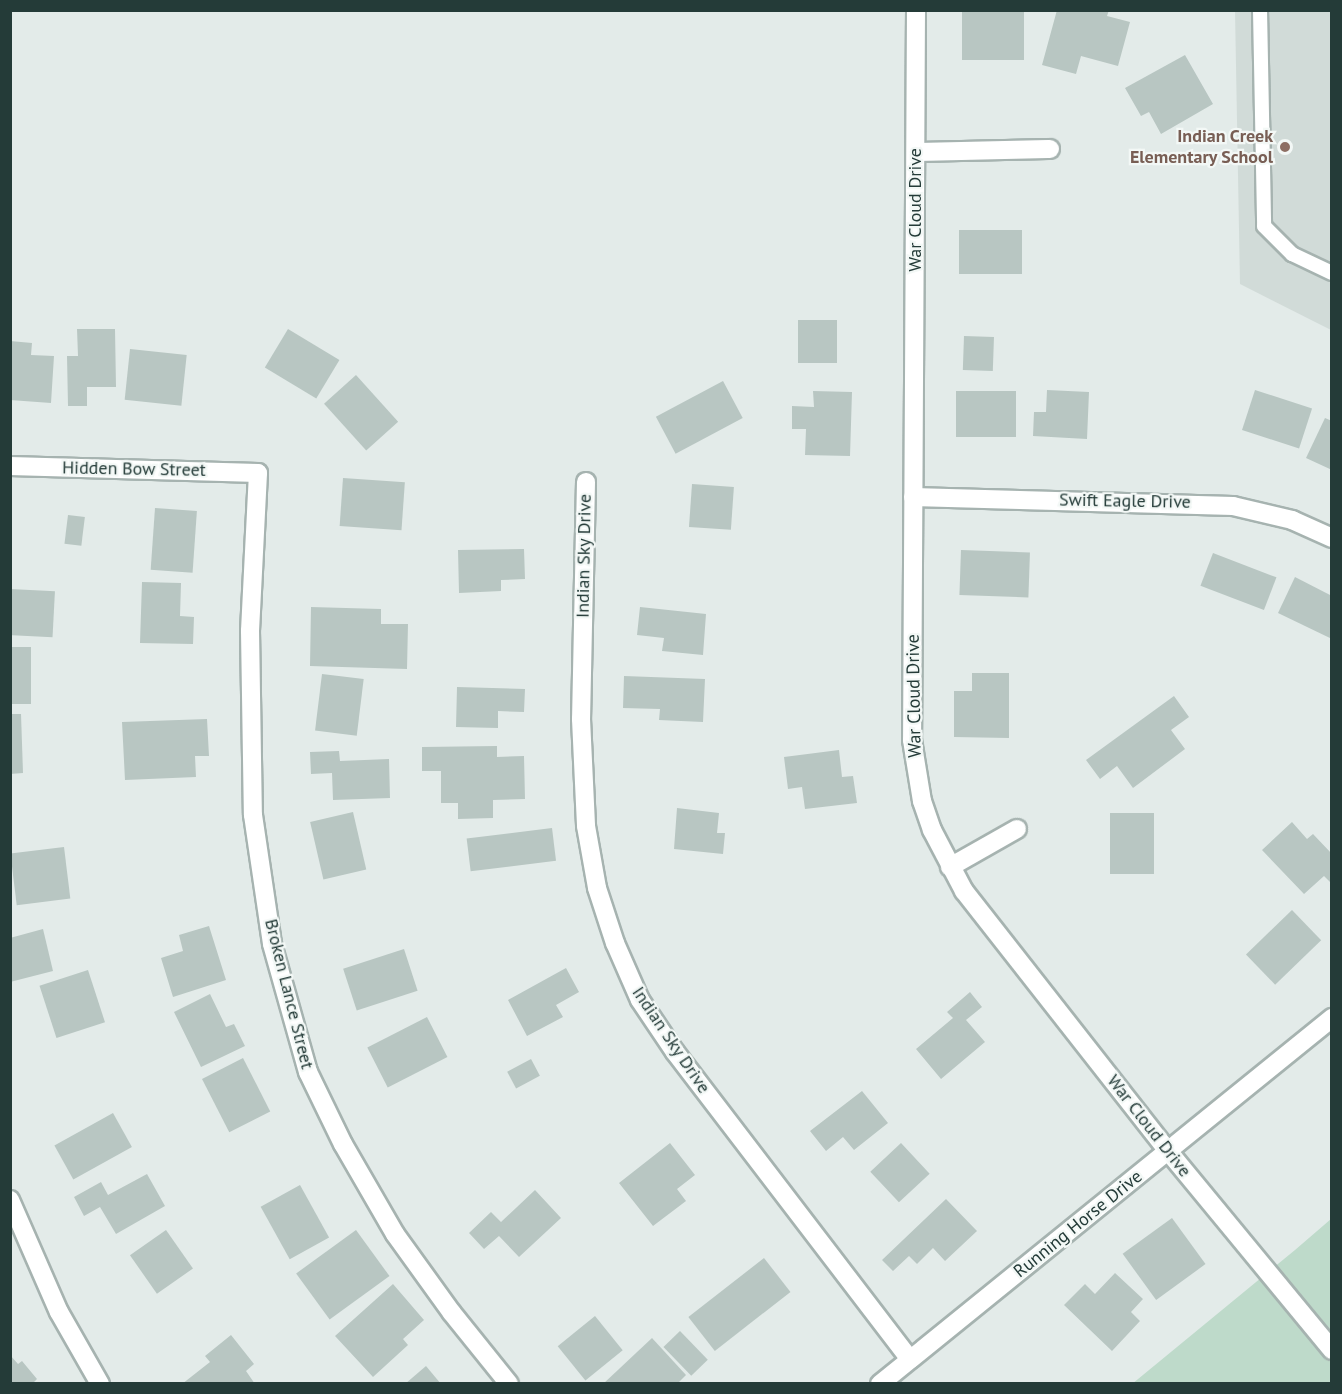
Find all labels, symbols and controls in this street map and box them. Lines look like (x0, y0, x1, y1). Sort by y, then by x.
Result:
place label: Indian Creek Elementary School (1129, 126, 1273, 168)
marker: Indian Creek Elementary School (1278, 140, 1292, 154)
street label: War Cloud Drive (904, 148, 926, 272)
street label: Hidden Bow Street (62, 457, 206, 481)
street label: Swift Eagle Drive (1059, 489, 1191, 513)
street label: Indian Sky Drive (572, 493, 596, 619)
street label: War Cloud Drive (902, 634, 926, 758)
street label: Broken Lance Street (260, 917, 318, 1071)
street label: Indian Sky Drive (627, 982, 715, 1098)
street label: War Cloud Drive (1102, 1071, 1196, 1181)
street label: Running Horse Drive (1009, 1166, 1147, 1282)

